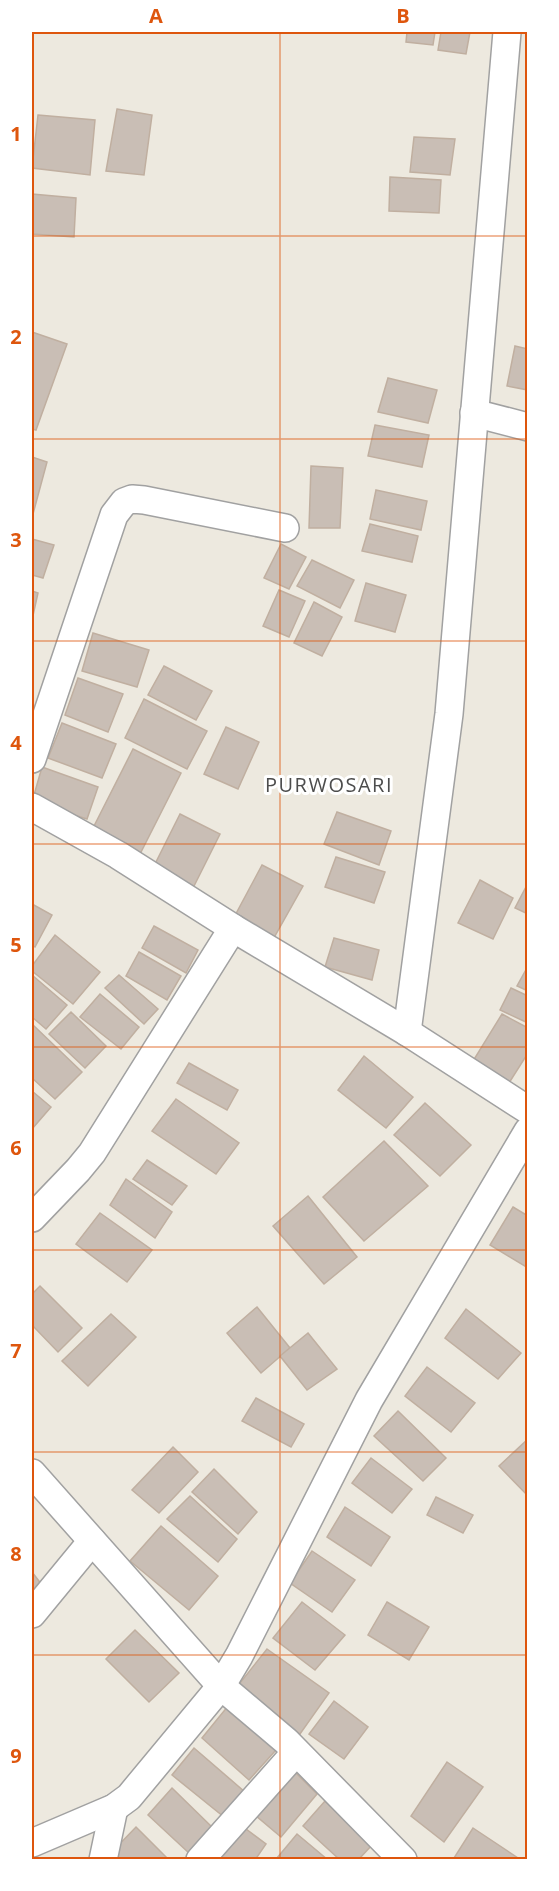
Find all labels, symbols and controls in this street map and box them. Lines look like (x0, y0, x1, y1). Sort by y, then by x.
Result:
text: A (149, 2, 163, 29)
text: B (396, 2, 410, 29)
text: 1 (10, 120, 22, 147)
text: 2 (10, 323, 22, 350)
text: 3 (10, 526, 22, 553)
text: 4 (10, 729, 22, 756)
district label: PURWOSARI (265, 771, 393, 798)
text: 5 (10, 931, 22, 958)
text: 6 (10, 1134, 22, 1161)
text: 7 (10, 1337, 22, 1364)
text: 8 (10, 1540, 22, 1567)
text: 9 (10, 1742, 22, 1769)

